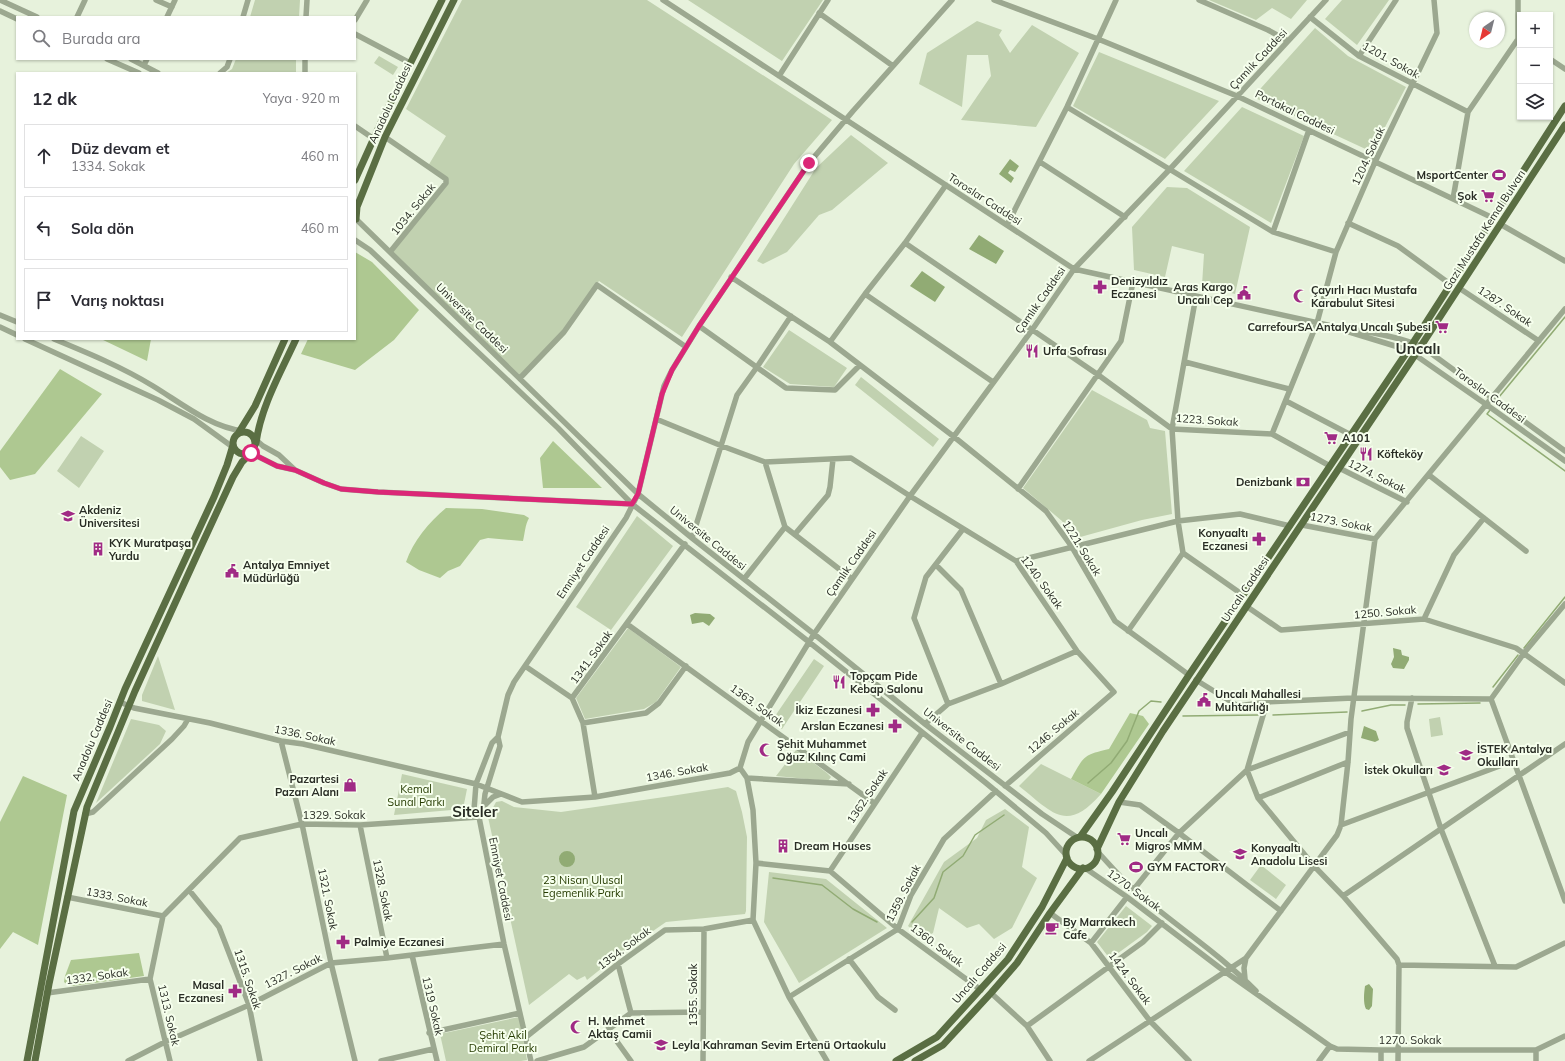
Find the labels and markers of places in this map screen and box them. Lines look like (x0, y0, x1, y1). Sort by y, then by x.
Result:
sports icon: MsportCenter (1491, 167, 1507, 183)
place label: MsportCenter (1417, 168, 1489, 182)
supermarket icon: Şok (1480, 188, 1496, 204)
place label: Şok (1457, 189, 1478, 203)
place label: Denizyıldız Eczanesi (1111, 274, 1168, 301)
pharmacy icon: Denizyıldız Eczanesi (1092, 279, 1108, 295)
place label: Aras Kargo Uncalı Cep (1173, 280, 1233, 307)
place label: Çayırlı Hacı Mustafa Karabulut Sitesi (1311, 283, 1417, 310)
public building icon: Aras Kargo Uncalı Cep (1236, 285, 1252, 301)
mosque icon: Çayırlı Hacı Mustafa Karabulut Sitesi (1292, 288, 1308, 304)
supermarket icon: CarrefourSA Antalya Uncalı Şubesi (1434, 319, 1450, 335)
place label: CarrefourSA Antalya Uncalı Şubesi (1247, 320, 1431, 334)
restaurant icon: Urfa Sofrası (1024, 343, 1040, 359)
place label: Urfa Sofrası (1043, 344, 1107, 358)
supermarket icon: A101 (1323, 430, 1339, 446)
place label: A101 (1342, 431, 1370, 445)
restaurant icon: Köfteköy (1358, 446, 1374, 462)
place label: Köfteköy (1377, 447, 1423, 461)
bank icon: Denizbank (1295, 474, 1311, 490)
place label: Denizbank (1236, 475, 1293, 489)
place label: Akdeniz Üniversitesi (79, 503, 140, 530)
school or university icon: Akdeniz Üniversitesi (60, 508, 76, 524)
place label: Konyaaltı Eczanesi (1198, 526, 1248, 553)
pharmacy icon: Konyaaltı Eczanesi (1251, 531, 1267, 547)
place label: KYK Muratpaşa Yurdu (108, 536, 191, 563)
building icon: KYK Muratpaşa Yurdu (90, 541, 106, 557)
place label: Antalya Emniyet Müdürlüğü (243, 558, 329, 585)
public building icon: Antalya Emniyet Müdürlüğü (224, 563, 240, 579)
place label: Topçam Pide Kebap Salonu (850, 669, 923, 696)
restaurant icon: Topçam Pide Kebap Salonu (831, 674, 847, 690)
place label: Uncalı Mahallesi Muhtarlığı (1215, 687, 1301, 714)
public building icon: Uncalı Mahallesi Muhtarlığı (1196, 692, 1212, 708)
place label: İkiz Eczanesi (795, 702, 862, 717)
pharmacy icon: İkiz Eczanesi (865, 702, 881, 718)
pharmacy icon: Arslan Eczanesi (887, 718, 903, 734)
place label: Arslan Eczanesi (801, 719, 884, 733)
place label: Şehit Muhammet Oğuz Kılınç Cami (777, 737, 866, 764)
place label: İSTEK Antalya Okulları (1477, 741, 1552, 769)
mosque icon: Şehit Muhammet Oğuz Kılınç Cami (758, 742, 774, 758)
school or university icon: İSTEK Antalya Okulları (1458, 747, 1474, 763)
place label: İstek Okulları (1364, 762, 1433, 777)
school or university icon: İstek Okulları (1436, 762, 1452, 778)
place label: Pazartesi Pazarı Alanı (275, 772, 339, 799)
shop icon: Pazartesi Pazarı Alanı (342, 777, 358, 793)
place label: Uncalı Migros MMM (1135, 826, 1202, 853)
supermarket icon: Uncalı Migros MMM (1116, 831, 1132, 847)
building icon: Dream Houses (775, 838, 791, 854)
place label: Dream Houses (794, 839, 871, 853)
place label: Konyaaltı Anadolu Lisesi (1251, 841, 1328, 868)
school or university icon: Konyaaltı Anadolu Lisesi (1232, 846, 1248, 862)
sports icon: GYM FACTORY (1128, 859, 1144, 875)
place label: GYM FACTORY (1147, 860, 1227, 874)
place label: By Marrakech Cafe (1063, 915, 1136, 942)
cafe icon: By Marrakech Cafe (1044, 920, 1060, 936)
pharmacy icon: Palmiye Eczanesi (335, 934, 351, 950)
place label: Palmiye Eczanesi (354, 935, 444, 949)
place label: Masal Eczanesi (178, 978, 224, 1005)
pharmacy icon: Masal Eczanesi (227, 983, 243, 999)
place label: H. Mehmet Aktaş Camii (588, 1014, 652, 1041)
mosque icon: H. Mehmet Aktaş Camii (569, 1019, 585, 1035)
school or university icon: Leyla Kahraman Sevim Ertenü Ortaokulu (653, 1037, 669, 1053)
place label: Leyla Kahraman Sevim Ertenü Ortaokulu (672, 1038, 886, 1052)

